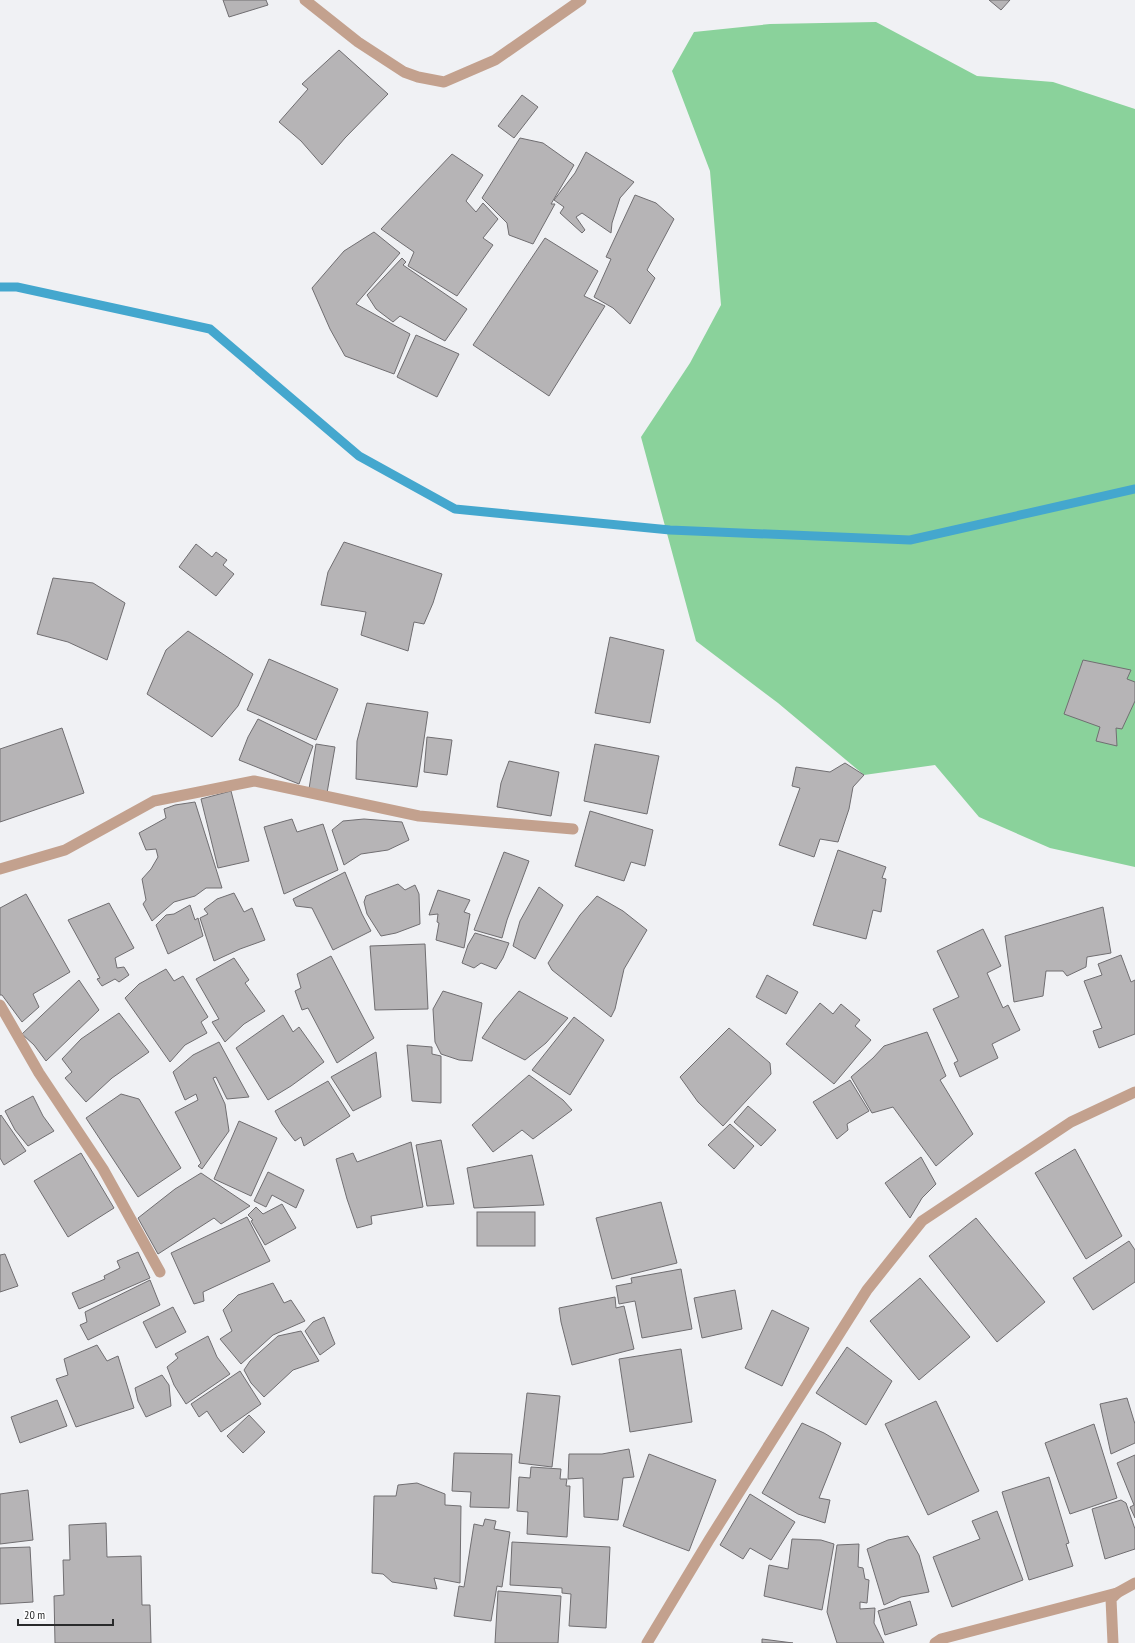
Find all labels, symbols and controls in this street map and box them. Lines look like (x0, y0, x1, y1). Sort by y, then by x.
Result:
scale bar (18, 1601, 113, 1627)
text: 20 m (24, 1607, 45, 1622)

